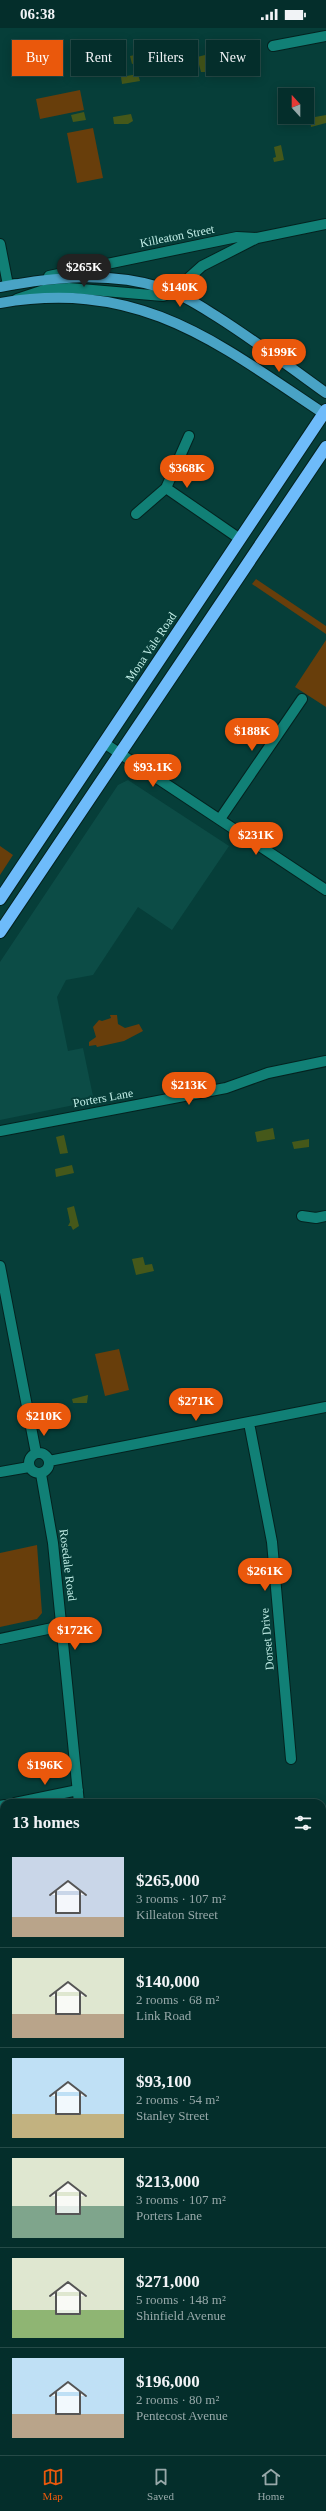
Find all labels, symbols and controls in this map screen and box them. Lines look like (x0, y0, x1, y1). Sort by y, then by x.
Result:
text: 06:38 (20, 6, 55, 22)
chip: Buy (12, 40, 63, 76)
chip: Rent (71, 40, 126, 76)
chip: Filters (134, 40, 198, 76)
chip: New (206, 40, 260, 76)
north arrow (278, 88, 314, 124)
map controls (278, 88, 314, 124)
street label: Killeaton Street (139, 222, 216, 250)
pin: $265K (56, 254, 112, 288)
text: $265K (66, 259, 102, 274)
pin: $140K (152, 274, 208, 308)
text: $140K (162, 279, 198, 294)
pin: $199K (251, 339, 307, 373)
text: $199K (261, 344, 297, 359)
pin: $368K (159, 455, 215, 489)
text: $368K (169, 460, 205, 475)
street label: Mona Vale Road (123, 610, 179, 684)
pin: $188K (224, 718, 280, 752)
text: $188K (234, 723, 270, 738)
pin: $93.1K (120, 754, 186, 788)
text: $93.1K (133, 759, 173, 774)
pin: $231K (228, 822, 284, 856)
text: $231K (238, 827, 274, 842)
pin: $213K (161, 1072, 217, 1106)
text: $213K (171, 1077, 207, 1092)
street label: Porters Lane (72, 1086, 134, 1110)
pin: $271K (168, 1388, 224, 1422)
text: $271K (178, 1393, 214, 1408)
pin: $210K (16, 1403, 72, 1437)
text: $210K (26, 1408, 62, 1423)
street label: Rosedale Road (57, 1528, 79, 1602)
pin: $261K (237, 1558, 293, 1592)
text: $261K (247, 1563, 283, 1578)
street label: Dorset Drive (257, 1607, 277, 1671)
pin: $172K (47, 1617, 103, 1651)
text: $172K (57, 1622, 93, 1637)
pin: $196K (17, 1752, 73, 1786)
text: $196K (27, 1757, 63, 1772)
icon: filters (292, 1812, 314, 1834)
text: 13 homes (12, 1813, 80, 1832)
text: $265,000 (136, 1871, 200, 1890)
icon: home (44, 1873, 92, 1921)
text: 3 rooms · 107 m² (136, 1891, 226, 1906)
text: Killeaton Street (136, 1907, 218, 1922)
text: $140,000 (136, 1972, 200, 1991)
icon: home (44, 1974, 92, 2022)
text: 2 rooms · 68 m² (136, 1992, 219, 2007)
text: Link Road (136, 2008, 191, 2023)
text: $93,100 (136, 2072, 191, 2091)
icon: home (44, 2074, 92, 2122)
text: 2 rooms · 54 m² (136, 2092, 219, 2107)
text: Stanley Street (136, 2108, 209, 2123)
text: $213,000 (136, 2172, 200, 2191)
icon: home (44, 2174, 92, 2222)
text: 3 rooms · 107 m² (136, 2192, 226, 2207)
text: Porters Lane (136, 2208, 202, 2223)
text: $271,000 (136, 2272, 200, 2291)
icon: home (44, 2274, 92, 2322)
text: 5 rooms · 148 m² (136, 2292, 226, 2307)
text: Shinfield Avenue (136, 2308, 226, 2323)
text: $196,000 (136, 2372, 200, 2391)
icon: home (44, 2374, 92, 2422)
text: 2 rooms · 80 m² (136, 2392, 219, 2407)
text: Pentecost Avenue (136, 2408, 228, 2423)
tab: Map (42, 2466, 64, 2502)
tab: Saved (147, 2466, 174, 2502)
tab: Home (257, 2466, 284, 2502)

